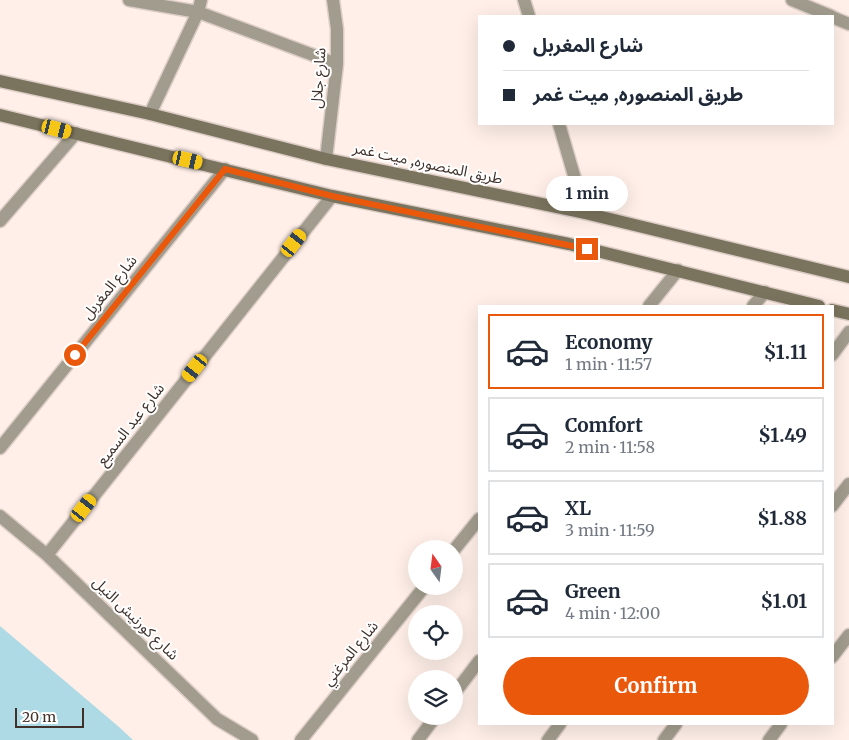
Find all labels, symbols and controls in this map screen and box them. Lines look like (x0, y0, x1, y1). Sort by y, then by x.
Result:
text: شارع المغربل (533, 33, 643, 57)
street label: شارع جلال (306, 47, 333, 109)
text: طريق المنصوره, ميت غمر (533, 82, 743, 106)
car (40, 118, 73, 140)
street label: طريق المنصوره, ميت غمر (350, 138, 504, 189)
car (171, 149, 204, 171)
callout: 1 min (546, 176, 628, 212)
text: 1 min (565, 183, 609, 203)
car (278, 227, 309, 259)
route end (576, 238, 598, 260)
street label: شارع المغربل (77, 251, 143, 325)
icon: car (505, 329, 550, 374)
text: Economy (565, 330, 653, 354)
text: $1.11 (764, 340, 807, 364)
route start (64, 344, 86, 366)
car (179, 352, 210, 384)
text: 1 min · 11:57 (565, 354, 652, 374)
street label: شارع عبد السميع (92, 379, 171, 471)
icon: car (505, 412, 550, 457)
text: Comfort (565, 413, 643, 437)
text: $1.49 (758, 423, 807, 447)
text: 2 min · 11:58 (565, 437, 655, 457)
car (68, 492, 99, 524)
icon: car (505, 495, 550, 540)
text: XL (565, 496, 591, 520)
text: $1.88 (757, 506, 807, 530)
text: 3 min · 11:59 (565, 520, 655, 540)
north arrow (408, 540, 462, 595)
map controls (408, 540, 463, 725)
street label: شارع كورنيش النيل (87, 572, 183, 666)
icon: car (505, 578, 550, 623)
text: Green (565, 579, 621, 603)
text: $1.01 (761, 589, 807, 613)
text: 4 min · 12:00 (565, 603, 660, 623)
button: locate (408, 605, 463, 660)
street label: شارع المرغني (318, 616, 384, 691)
button: Confirm (503, 657, 809, 715)
button: layers (408, 670, 463, 725)
scale bar (15, 705, 84, 728)
text: 20 m (22, 708, 56, 726)

